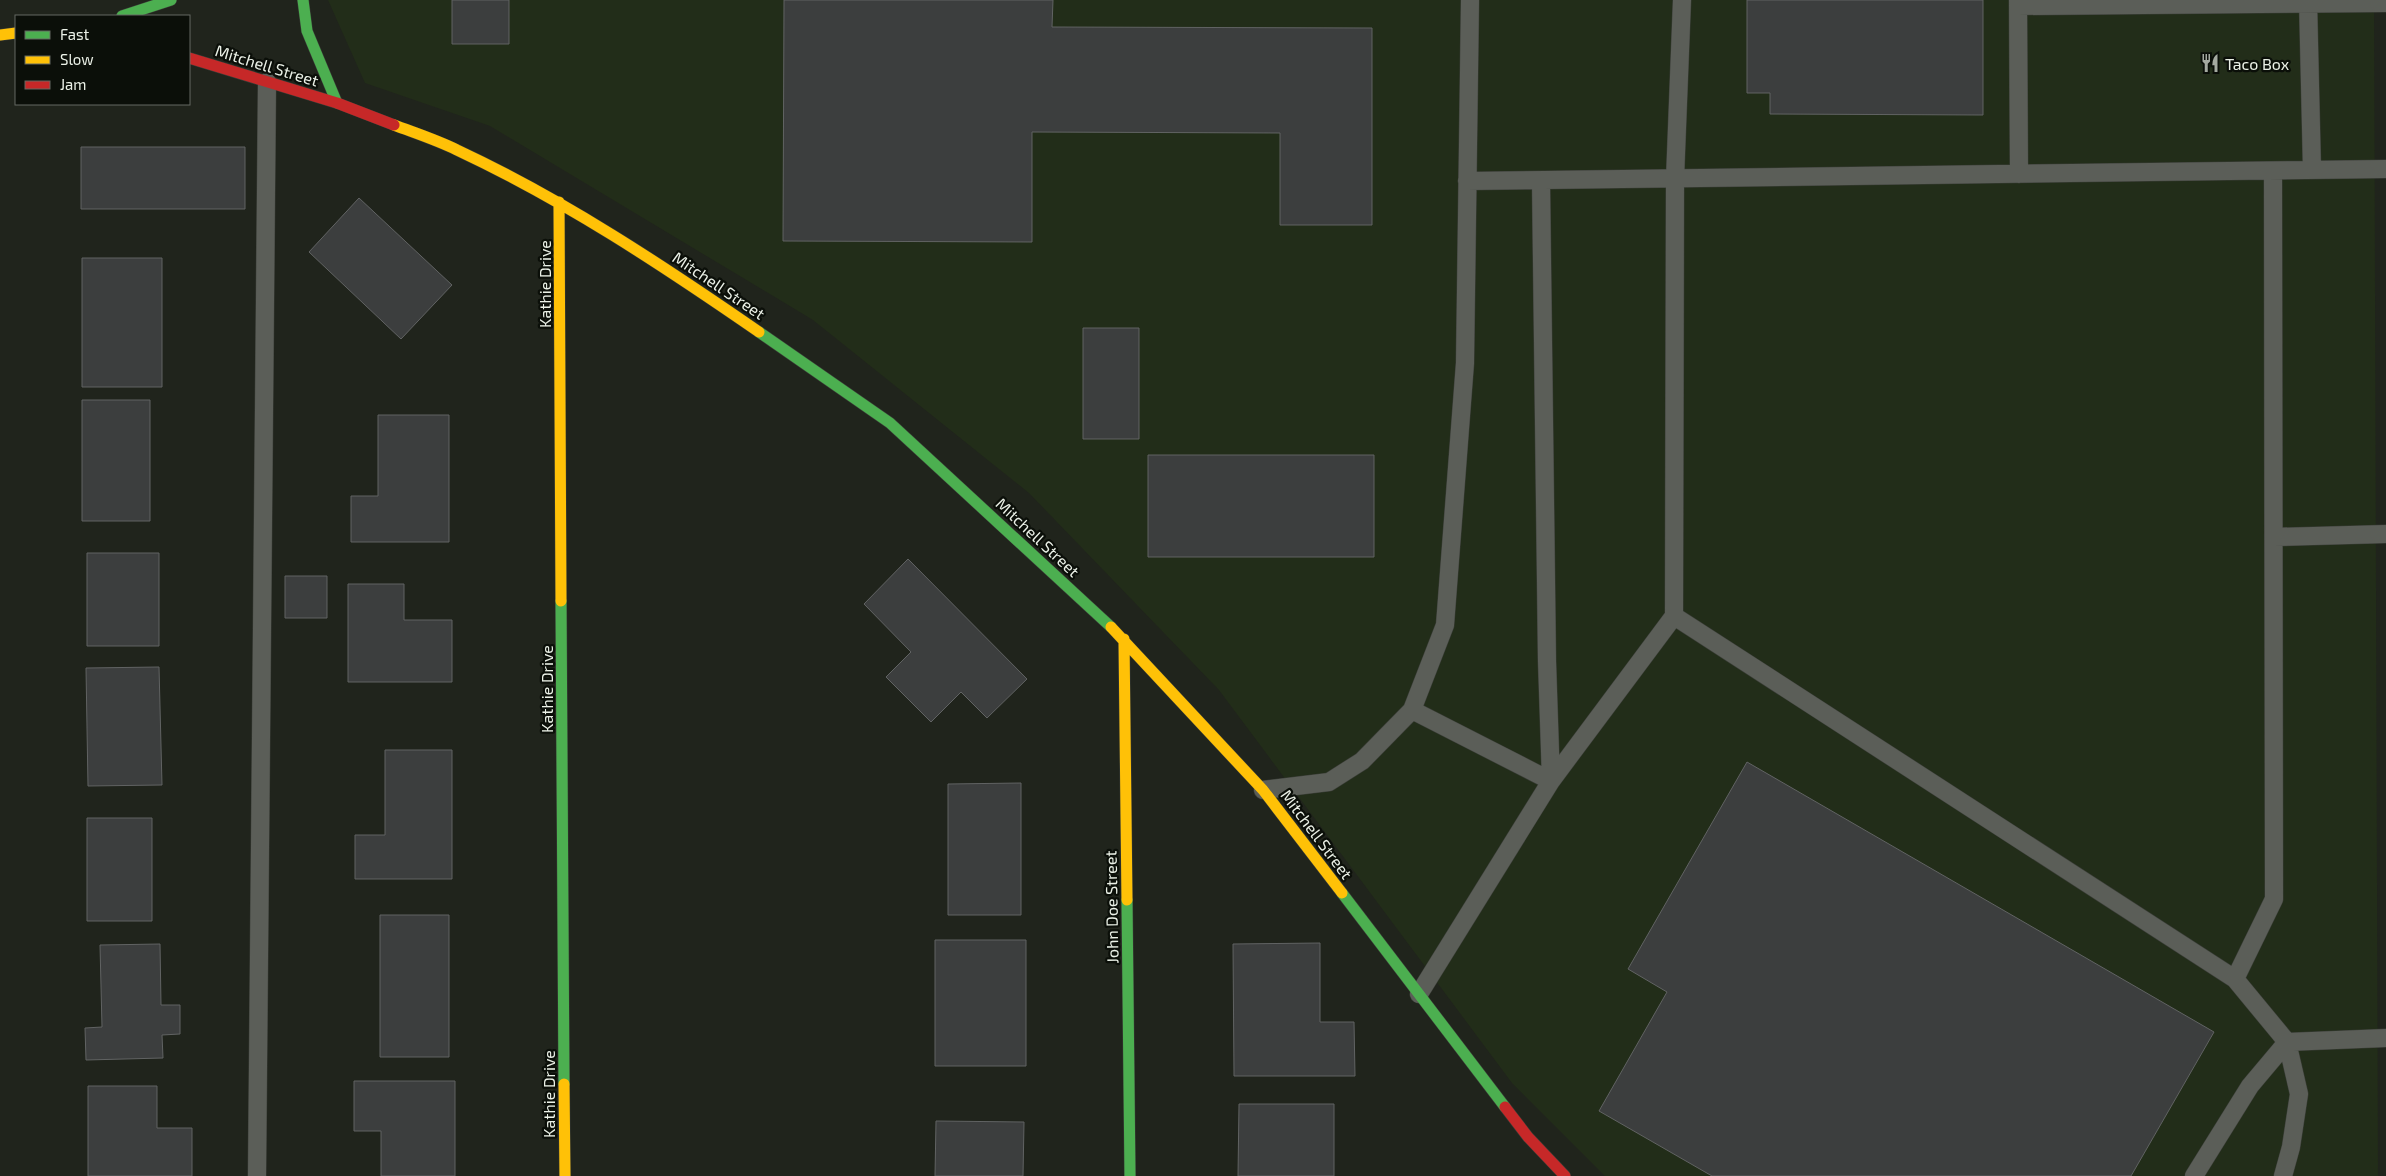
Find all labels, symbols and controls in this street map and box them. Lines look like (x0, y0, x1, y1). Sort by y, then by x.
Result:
legend (15, 15, 190, 105)
text: Fast (60, 25, 90, 43)
street label: Mitchell Street (213, 40, 321, 90)
text: Slow (60, 50, 94, 68)
restaurant icon: Taco Box (2199, 52, 2221, 74)
place label: Taco Box (2225, 54, 2290, 73)
text: Jam (60, 75, 86, 93)
street label: Kathie Drive (535, 240, 554, 328)
street label: Mitchell Street (669, 247, 769, 323)
street label: Mitchell Street (992, 494, 1084, 580)
street label: Kathie Drive (537, 645, 556, 733)
street label: Mitchell Street (1277, 786, 1357, 882)
street label: John Doe Street (1101, 850, 1121, 964)
street label: Kathie Drive (539, 1050, 558, 1138)

